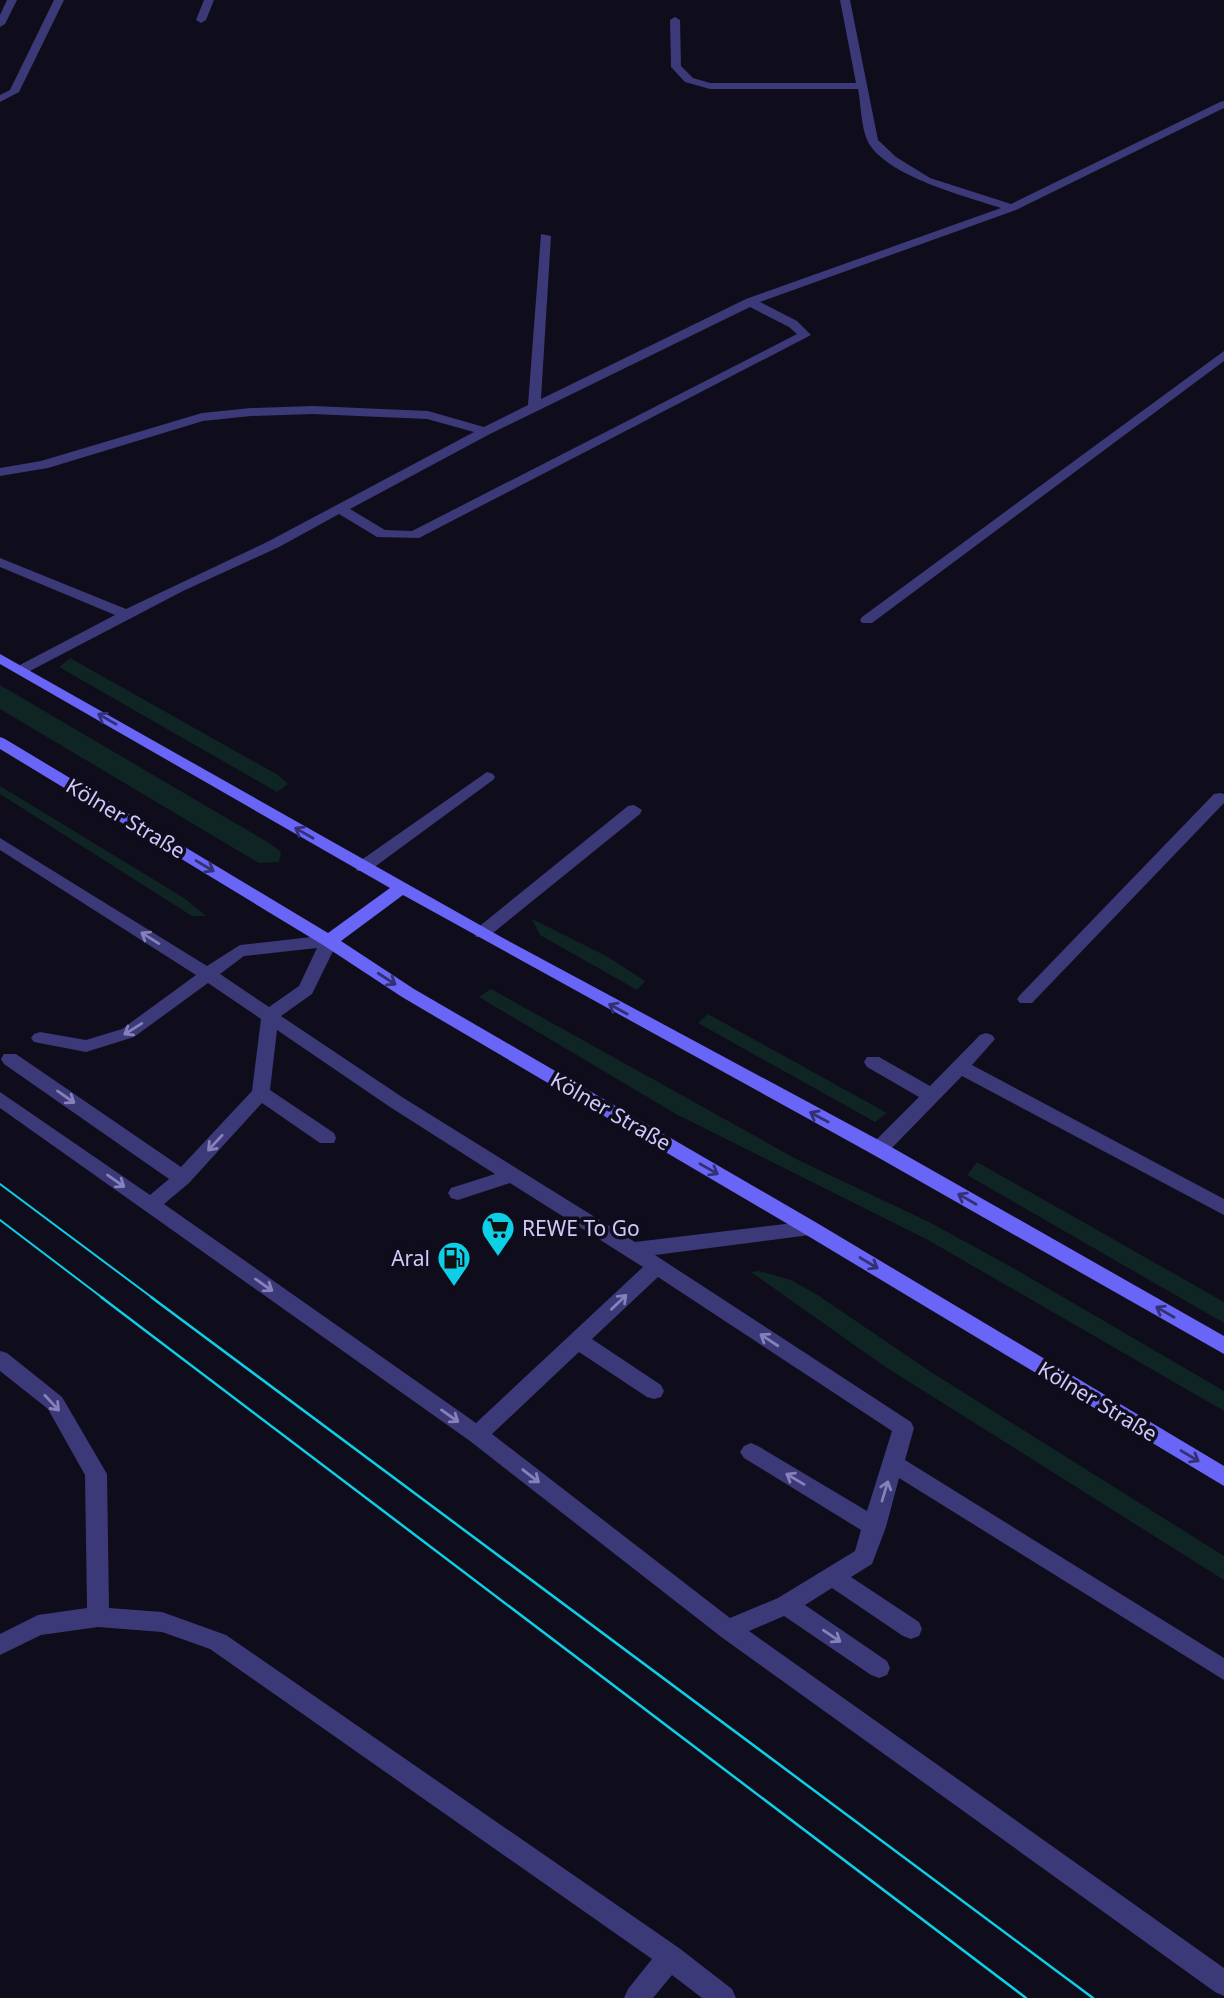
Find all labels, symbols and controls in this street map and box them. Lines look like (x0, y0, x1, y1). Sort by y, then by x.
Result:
one-way arrow (97, 712, 117, 726)
street label: Kölner Straße (61, 771, 191, 865)
one-way arrow (295, 825, 315, 839)
one-way arrow (195, 860, 215, 874)
one-way arrow (140, 930, 160, 944)
one-way arrow (376, 972, 396, 986)
one-way arrow (609, 1002, 629, 1016)
one-way arrow (123, 1022, 143, 1036)
street label: Kölner Straße (546, 1065, 676, 1157)
one-way arrow (56, 1090, 75, 1104)
one-way arrow (809, 1110, 829, 1124)
one-way arrow (206, 1134, 223, 1151)
one-way arrow (699, 1162, 719, 1176)
one-way arrow (106, 1174, 125, 1188)
one-way arrow (958, 1192, 978, 1206)
supermarket icon: REWE To Go (479, 1209, 517, 1258)
place label: REWE To Go (522, 1214, 640, 1242)
fuel station icon: Aral (435, 1239, 473, 1288)
place label: Aral (391, 1244, 430, 1272)
one-way arrow (858, 1256, 878, 1270)
one-way arrow (254, 1278, 273, 1292)
one-way arrow (611, 1293, 628, 1310)
one-way arrow (1155, 1305, 1175, 1319)
one-way arrow (760, 1332, 780, 1346)
street label: Kölner Straße (1033, 1354, 1163, 1448)
one-way arrow (43, 1393, 60, 1411)
one-way arrow (440, 1409, 459, 1423)
one-way arrow (1179, 1449, 1199, 1463)
one-way arrow (522, 1469, 540, 1484)
one-way arrow (786, 1472, 806, 1486)
one-way arrow (880, 1481, 893, 1503)
one-way arrow (822, 1630, 842, 1644)

